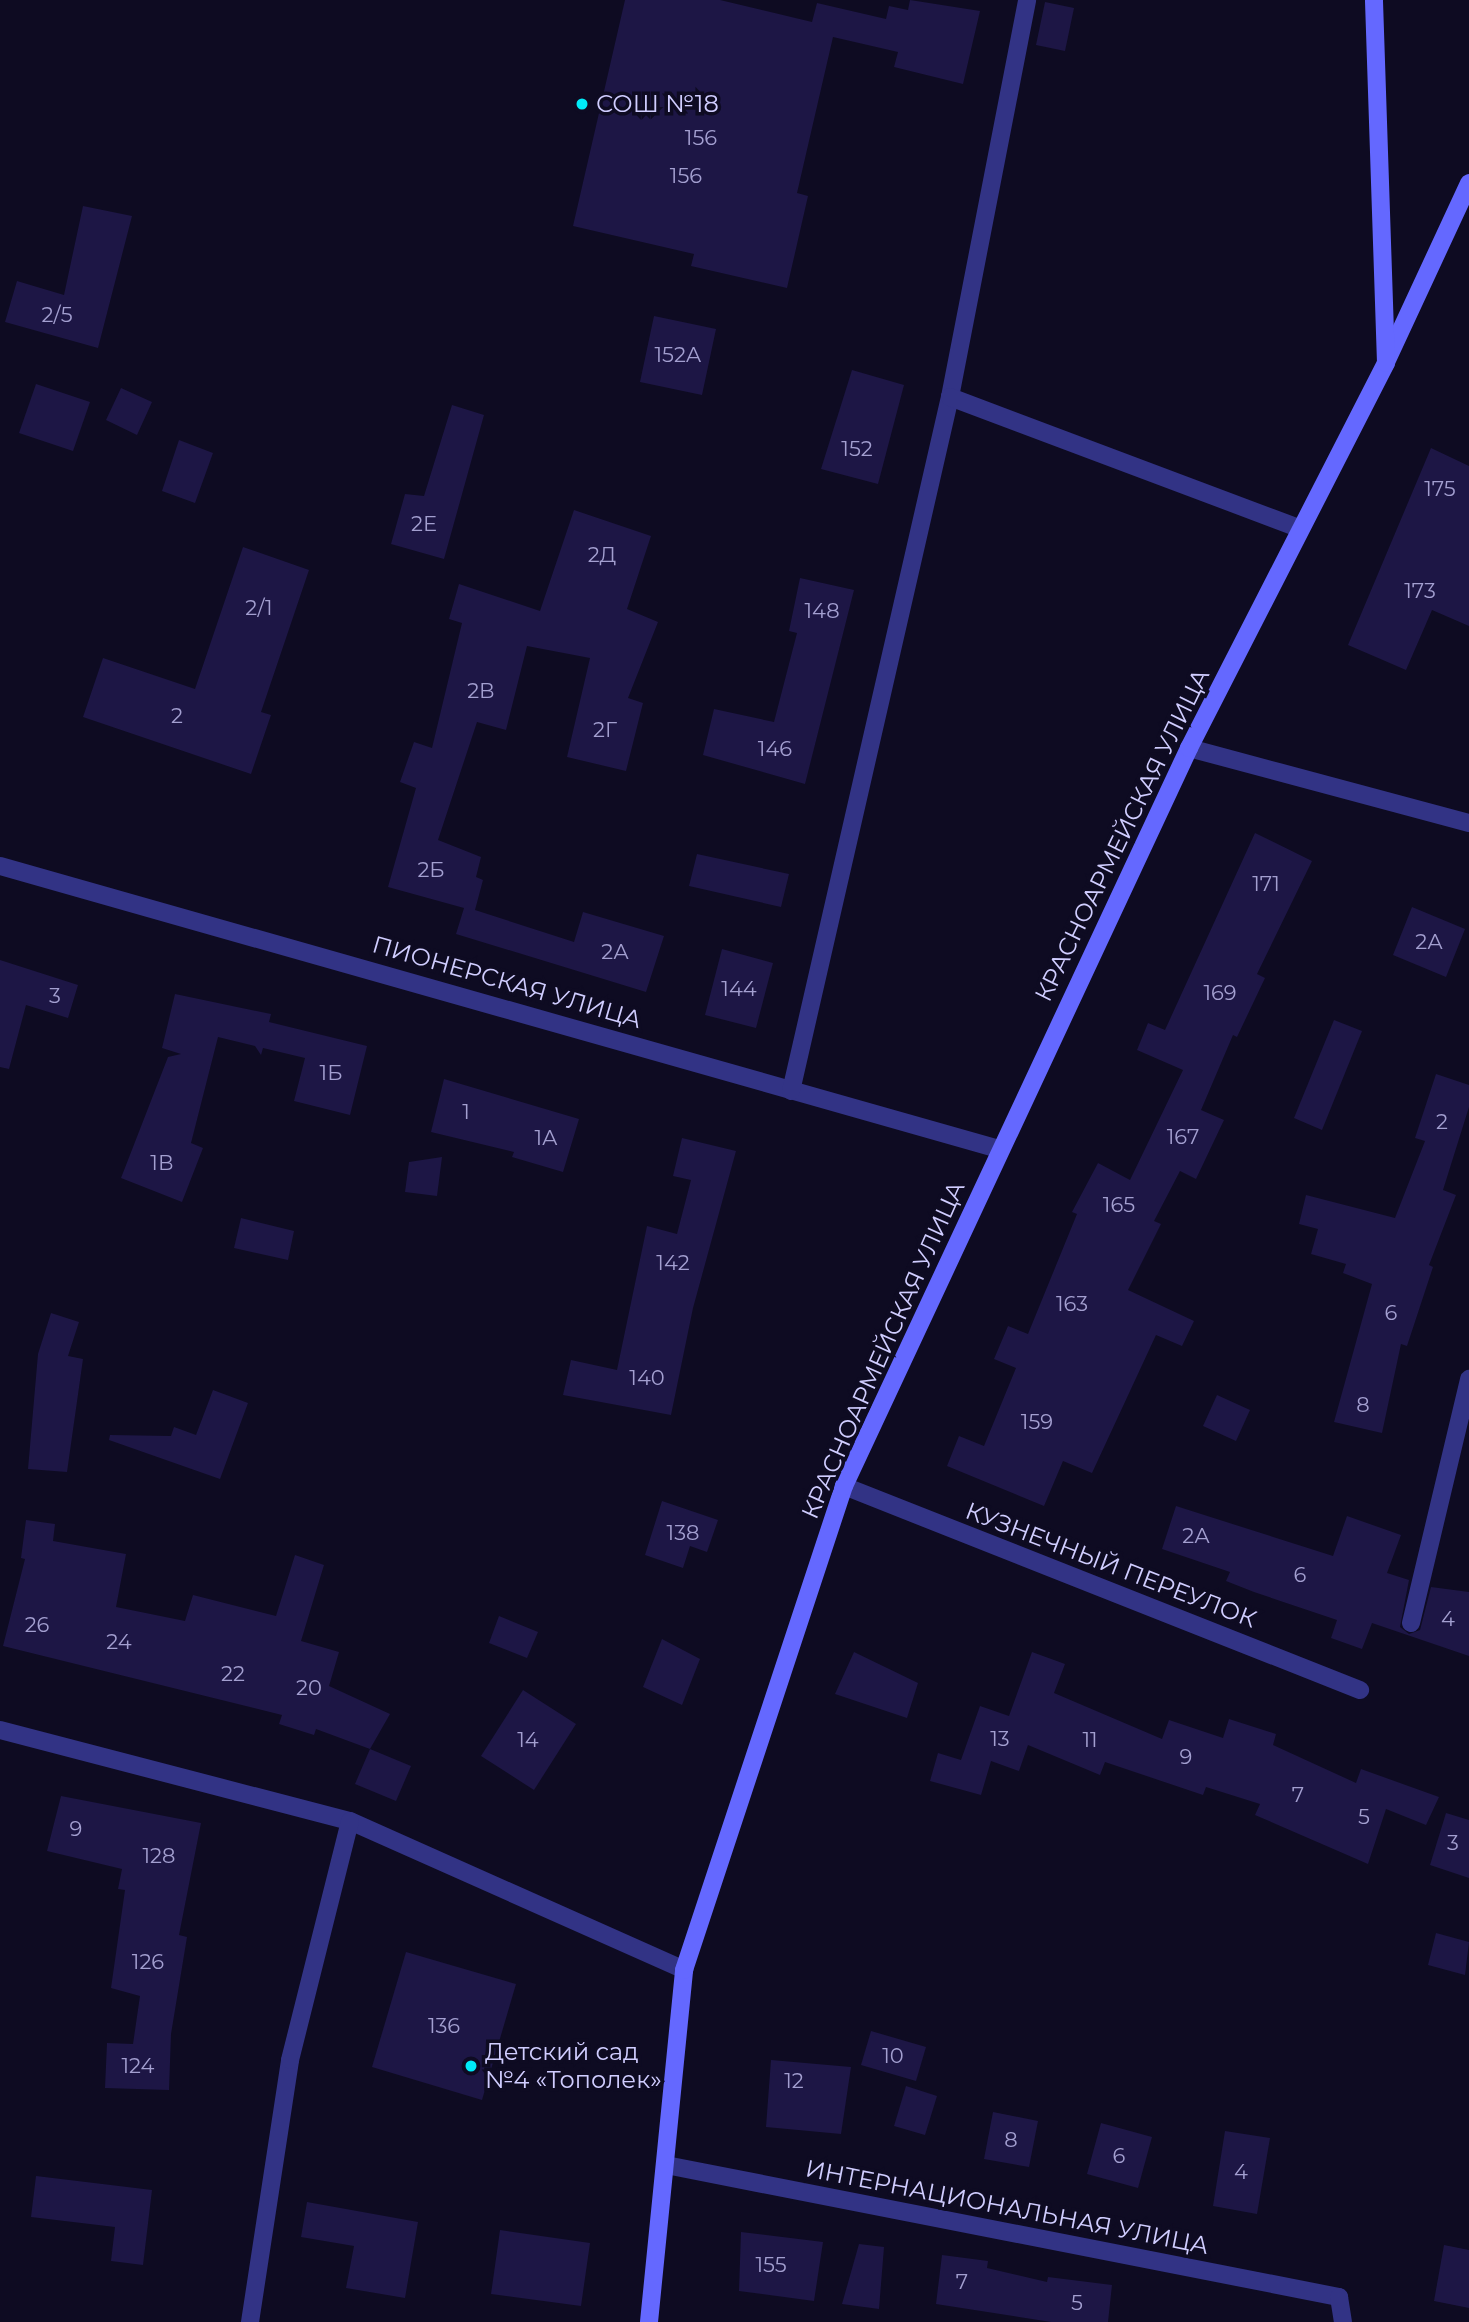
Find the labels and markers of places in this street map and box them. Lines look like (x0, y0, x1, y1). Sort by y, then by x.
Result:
place label: СОШ №18 (596, 90, 719, 118)
marker: СОШ №18 (574, 96, 590, 112)
place label: Детский сад №4 «Тополек» (485, 2038, 662, 2094)
marker: Детский сад №4 «Тополек» (463, 2058, 479, 2074)

